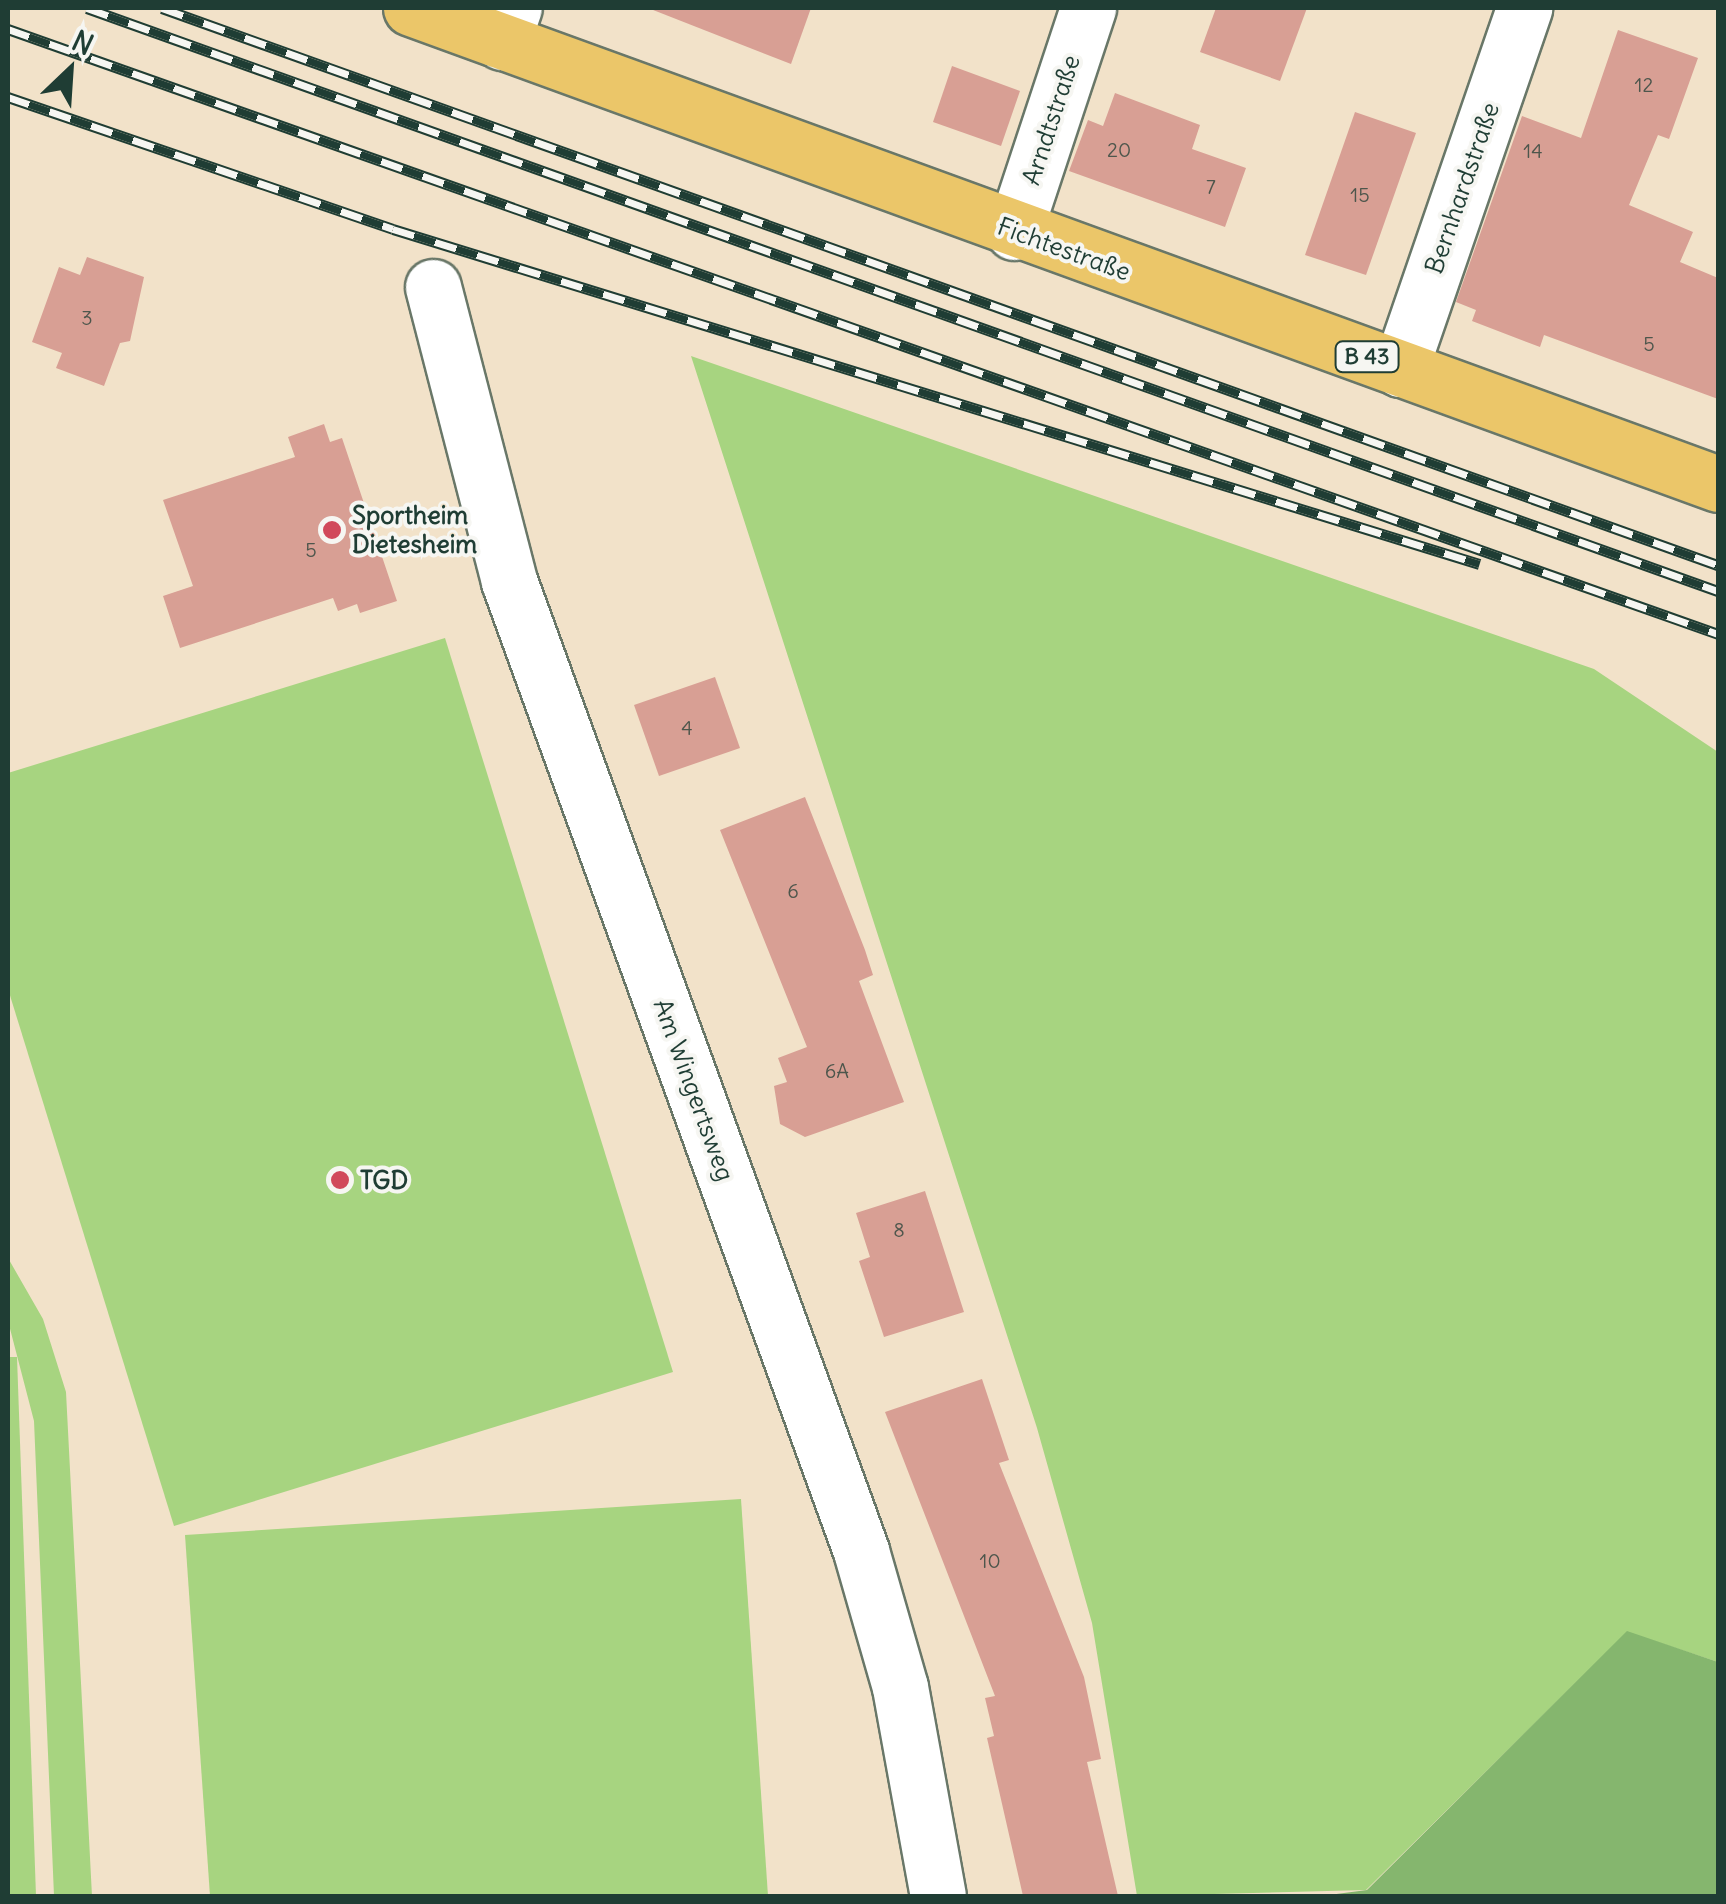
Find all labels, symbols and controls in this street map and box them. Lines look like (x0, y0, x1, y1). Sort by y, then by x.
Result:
north arrow (20, 20, 120, 120)
text: N (66, 22, 99, 63)
street label: Arndtstraße (1016, 51, 1086, 189)
house number: 12 (1635, 72, 1653, 96)
street label: Bernhardstraße (1419, 99, 1505, 277)
house number: 20 (1107, 137, 1131, 161)
house number: 14 (1523, 138, 1543, 162)
house number: 7 (1206, 174, 1216, 198)
house number: 15 (1350, 182, 1370, 206)
street label: Fichtestraße (993, 211, 1135, 287)
house number: 3 (81, 305, 93, 329)
house number: 5 (1643, 331, 1655, 355)
road number: B 43 (1334, 340, 1400, 374)
place label: Sportheim Dietesheim (352, 501, 477, 560)
marker: Sportheim Dietesheim (321, 519, 343, 541)
house number: 5 (305, 537, 317, 561)
house number: 4 (681, 715, 693, 739)
house number: 6 (787, 878, 799, 902)
street label: Am Wingertsweg (647, 995, 741, 1185)
house number: 6A (825, 1058, 849, 1082)
place label: TGD (360, 1165, 408, 1195)
marker: TGD (329, 1169, 351, 1191)
house number: 8 (893, 1217, 905, 1241)
house number: 10 (979, 1548, 1001, 1572)

